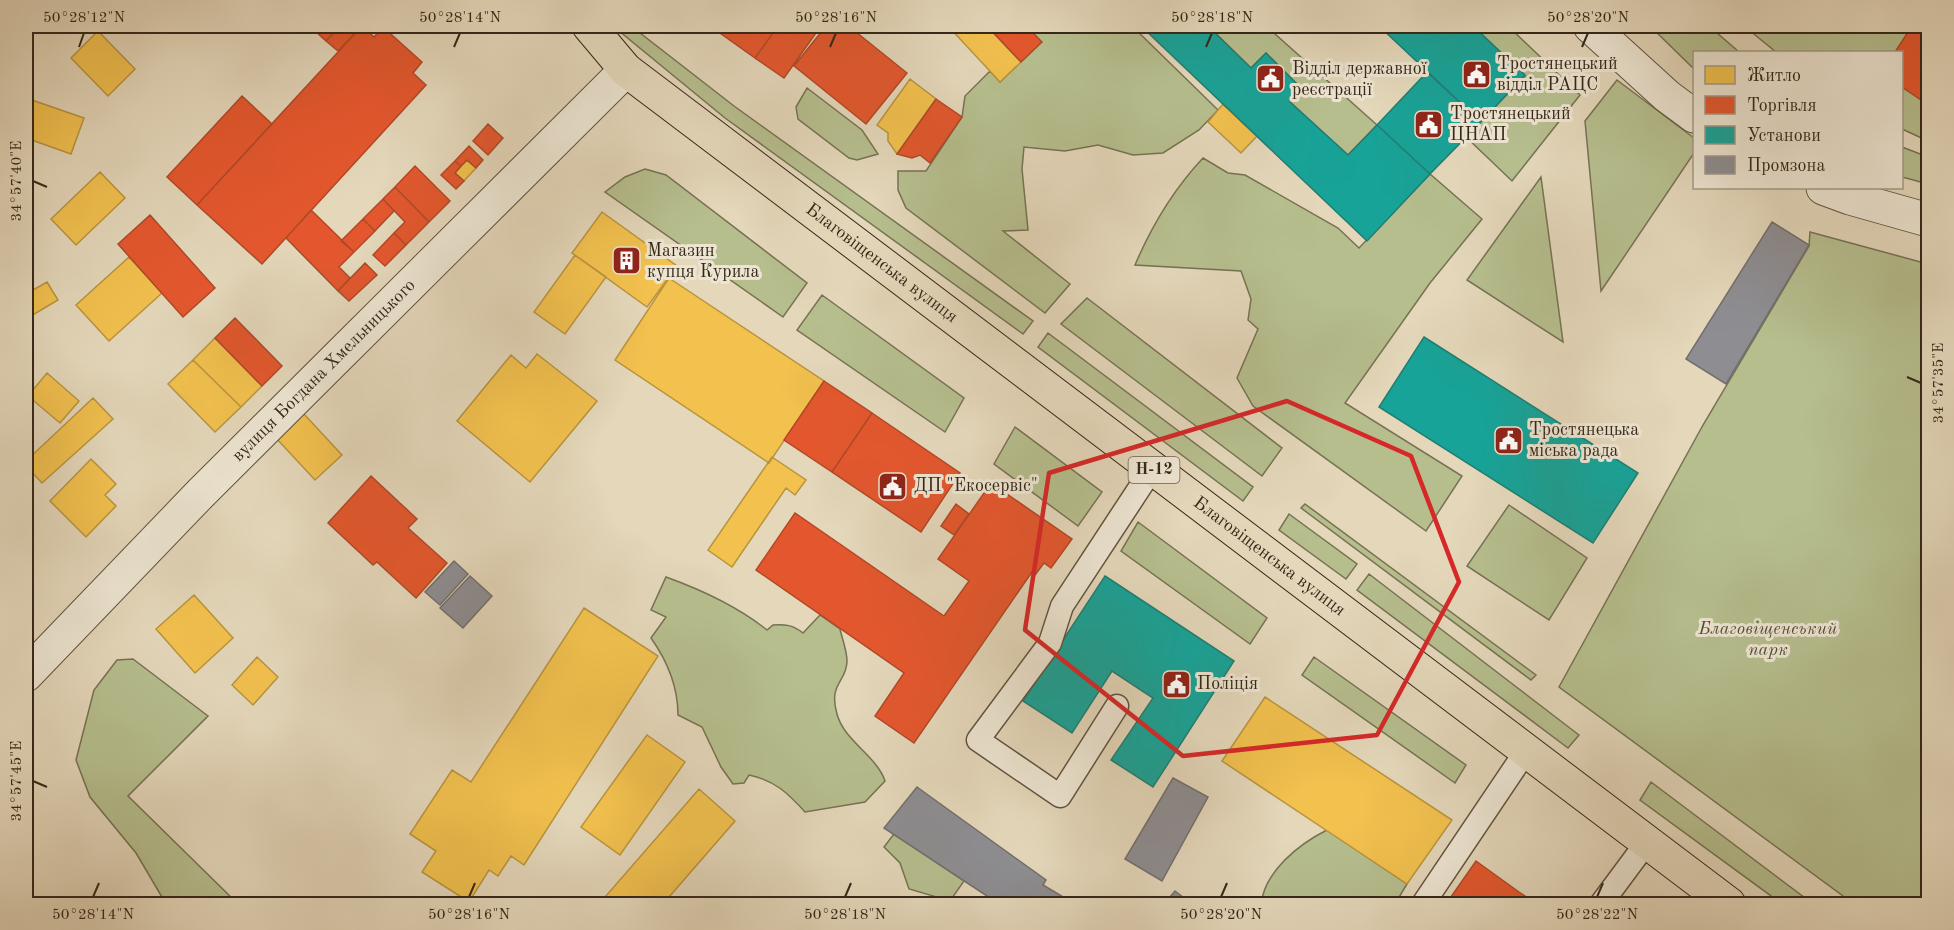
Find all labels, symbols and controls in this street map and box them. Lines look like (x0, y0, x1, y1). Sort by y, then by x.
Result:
text: 50°28'12"N (43, 11, 125, 26)
text: 50°28'14"N (419, 11, 501, 26)
text: 50°28'16"N (795, 11, 877, 26)
text: 50°28'18"N (1171, 11, 1253, 26)
text: 50°28'20"N (1547, 11, 1629, 26)
legend (1693, 51, 1903, 189)
place label: Тростянецький відділ РАЦС (1497, 55, 1618, 94)
public building icon: Тростянецький відділ РАЦС (1460, 58, 1492, 90)
place label: Відділ державної реєстрації (1292, 60, 1427, 99)
public building icon: Відділ державної реєстрації (1255, 63, 1287, 95)
text: Житло (1747, 67, 1801, 85)
text: Торгівля (1747, 97, 1817, 115)
place label: Тростянецький ЦНАП (1450, 105, 1571, 144)
public building icon: Тростянецький ЦНАП (1413, 108, 1445, 140)
text: Установи (1747, 127, 1821, 145)
text: 34°57'40"E (10, 141, 25, 221)
text: Промзона (1747, 157, 1825, 175)
street label: Благовіщенська вулиця (802, 200, 961, 326)
place label: Магазин купця Курила (647, 242, 759, 281)
building icon: Магазин купця Курила (610, 245, 642, 277)
street label: вулиця Богдана Хмельницького (229, 276, 419, 465)
text: 34°57'35"E (1932, 343, 1947, 423)
place label: Тростянецька міська рада (1529, 421, 1639, 460)
public building icon: Тростянецька міська рада (1492, 424, 1524, 456)
road number: Н-12 (1128, 457, 1180, 483)
public building icon: ДП "Екосервіс" (877, 470, 909, 502)
place label: ДП "Екосервіс" (914, 477, 1038, 495)
street label: Благовіщенська вулиця (1190, 493, 1349, 620)
park label: Благовіщенський парк (1698, 620, 1837, 659)
public building icon: Поліція (1160, 668, 1192, 700)
place label: Поліція (1197, 675, 1258, 693)
text: 34°57'45"E (10, 741, 25, 821)
text: 50°28'14"N (52, 908, 134, 923)
text: 50°28'16"N (428, 908, 510, 923)
text: 50°28'18"N (804, 908, 886, 923)
text: 50°28'20"N (1180, 908, 1262, 923)
text: 50°28'22"N (1556, 908, 1638, 923)

